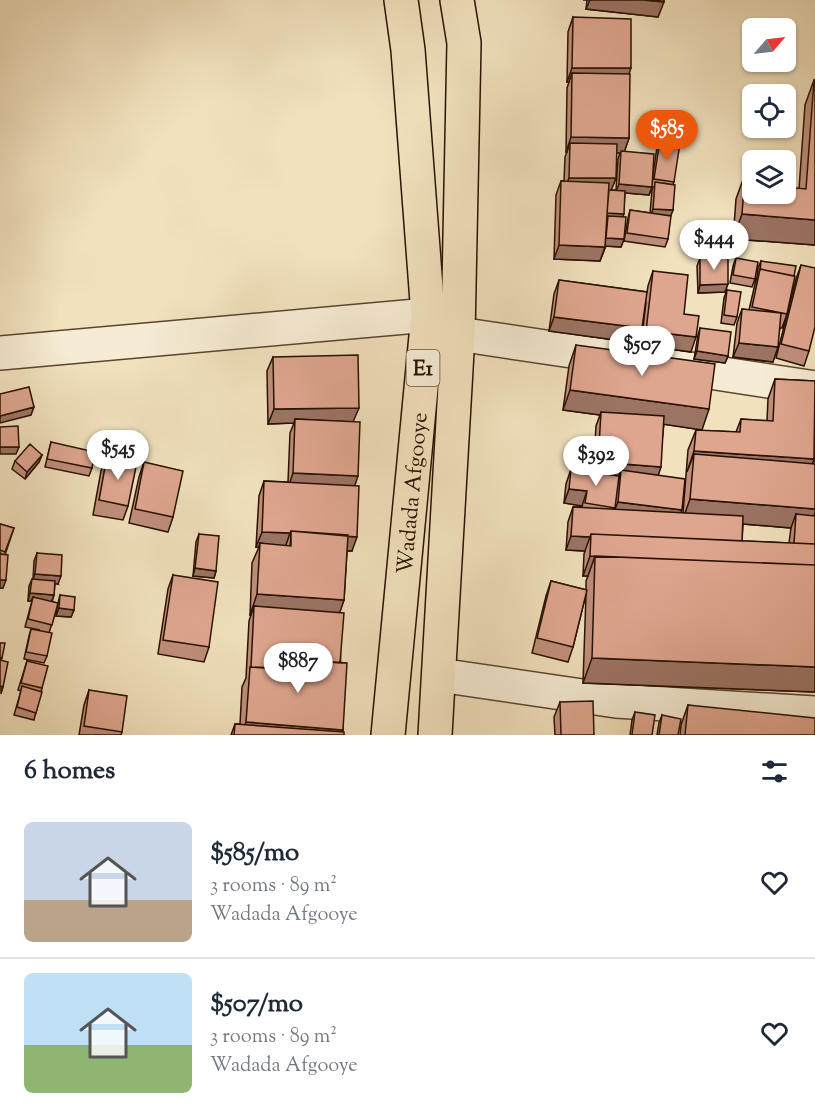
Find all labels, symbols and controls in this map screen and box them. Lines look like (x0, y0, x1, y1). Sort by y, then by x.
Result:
north arrow (742, 18, 796, 72)
map controls (742, 18, 796, 204)
button: locate (742, 84, 796, 138)
pin: $585 (631, 110, 703, 161)
text: $585 (650, 115, 684, 144)
button: layers (742, 150, 796, 204)
pin: $444 (678, 220, 750, 271)
text: $444 (694, 225, 734, 254)
pin: $507 (606, 326, 678, 377)
text: $507 (623, 331, 661, 360)
road number: E1 (406, 350, 440, 386)
street label: Wadada Afgooye (390, 411, 438, 576)
pin: $545 (82, 430, 154, 481)
text: $545 (101, 435, 135, 464)
pin: $392 (560, 436, 632, 487)
text: $392 (577, 441, 615, 470)
pin: $887 (262, 643, 334, 694)
text: $887 (278, 648, 318, 677)
text: 6 homes (24, 753, 115, 790)
icon: filters (758, 755, 791, 788)
text: $585/mo (210, 835, 299, 872)
icon: home (72, 846, 144, 918)
icon: heart (758, 866, 791, 899)
text: 3 rooms · 89 m² (210, 872, 337, 901)
text: Wadada Afgooye (210, 901, 358, 930)
text: $507/mo (210, 986, 303, 1023)
icon: home (72, 997, 144, 1069)
icon: heart (758, 1017, 791, 1050)
text: 3 rooms · 89 m² (210, 1023, 337, 1052)
text: Wadada Afgooye (210, 1052, 358, 1081)

